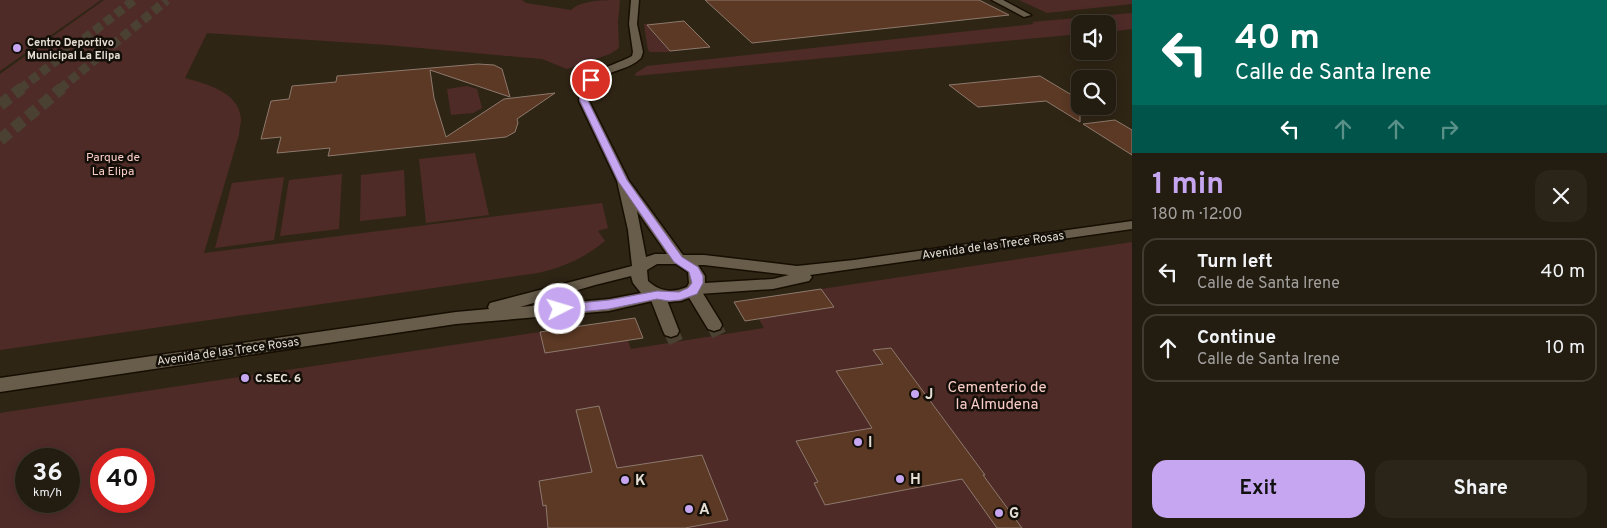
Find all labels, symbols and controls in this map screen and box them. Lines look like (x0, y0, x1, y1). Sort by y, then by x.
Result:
map controls (1071, 15, 1116, 115)
button: sound (1071, 15, 1116, 60)
text: 40 m (1235, 17, 1320, 61)
icon: left (1152, 20, 1217, 85)
place label: Centro Deportivo Municipal La Elipa (27, 36, 120, 63)
marker: Centro Deportivo Municipal La Elipa (11, 42, 23, 54)
pin (570, 59, 612, 101)
text: Calle de Santa Irene (1235, 60, 1431, 87)
icon: arrive (577, 66, 605, 94)
button: search (1071, 70, 1116, 115)
icon: left (1276, 115, 1304, 143)
icon: ahead (1329, 115, 1357, 143)
icon: ahead (1382, 115, 1410, 143)
icon: right (1435, 115, 1463, 143)
park label: Parque de La Elipa (86, 150, 140, 180)
text: 1 min (1152, 167, 1224, 204)
button: close (1535, 170, 1587, 222)
text: 180 m · 12:00 (1152, 205, 1242, 225)
street label: Avenida de las Trece Rosas (921, 228, 1065, 264)
text: Turn left (1197, 250, 1273, 274)
icon: left (1154, 258, 1182, 286)
text: 40 m (1540, 260, 1585, 284)
text: Calle de Santa Irene (1197, 274, 1340, 294)
position arrow (533, 282, 585, 334)
text: Continue (1197, 326, 1276, 350)
street label: Avenida de las Trece Rosas (156, 334, 300, 370)
icon: ahead (1154, 334, 1182, 362)
text: 10 m (1545, 336, 1585, 360)
text: Calle de Santa Irene (1197, 350, 1340, 370)
place label: C.SEC. 6 (255, 371, 301, 387)
marker: C.SEC. 6 (239, 372, 251, 384)
park label: Cementerio de la Almudena (947, 379, 1047, 415)
place label: J (925, 386, 933, 405)
marker: J (909, 388, 921, 400)
place label: I (868, 434, 872, 453)
marker: I (852, 436, 864, 448)
speed limit sign: 40 (90, 448, 155, 513)
text: 36 (32, 458, 63, 490)
button: Exit (1152, 460, 1365, 518)
button: Share (1375, 460, 1587, 518)
place label: H (910, 471, 921, 490)
place label: K (635, 472, 646, 491)
marker: H (894, 473, 906, 485)
marker: K (619, 474, 631, 486)
text: km/h (33, 485, 62, 501)
place label: A (699, 501, 710, 520)
marker: A (683, 503, 695, 515)
place label: G (1009, 505, 1019, 524)
marker: G (993, 507, 1005, 519)

